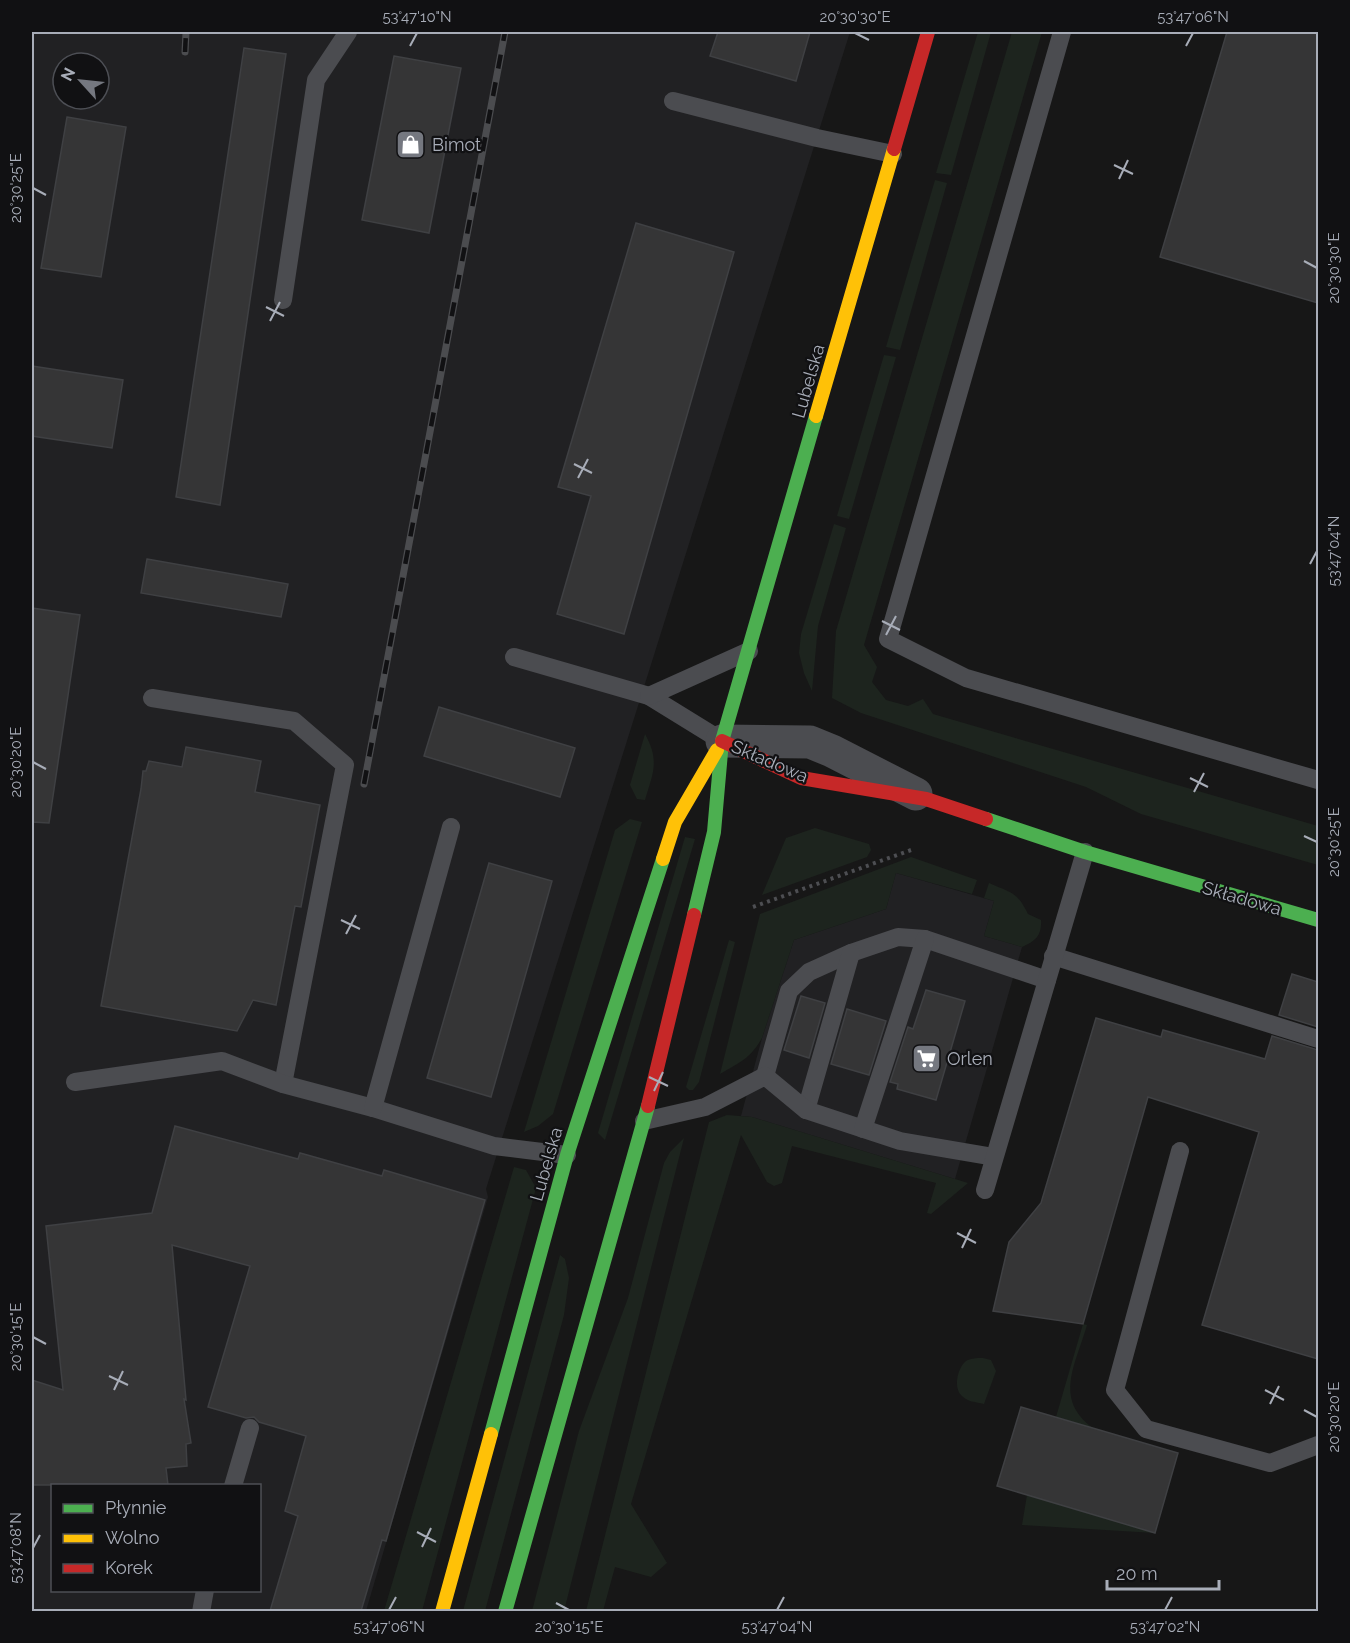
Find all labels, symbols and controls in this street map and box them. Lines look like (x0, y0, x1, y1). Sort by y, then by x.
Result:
text: 53°47'10"N (382, 8, 452, 26)
text: 20°30'30"E (819, 8, 891, 26)
text: 53°47'06"N (1157, 8, 1229, 26)
north arrow (51, 51, 111, 111)
text: N (57, 65, 79, 84)
shop icon: Bimot (395, 128, 427, 160)
place label: Bimot (432, 134, 481, 155)
text: 20°30'25"E (7, 153, 25, 223)
text: 20°30'30"E (1325, 232, 1343, 304)
street label: Lubelska (787, 342, 829, 420)
text: 53°47'04"N (1325, 516, 1343, 586)
text: 20°30'20"E (7, 727, 25, 797)
street label: Składowa (728, 735, 812, 787)
text: 20°30'25"E (1325, 807, 1343, 877)
street label: Składowa (1200, 877, 1284, 919)
supermarket icon: Orlen (910, 1042, 942, 1074)
place label: Orlen (947, 1048, 993, 1069)
street label: Lubelska (525, 1125, 567, 1203)
text: 20°30'15"E (7, 1303, 25, 1371)
text: 20°30'20"E (1325, 1382, 1343, 1452)
legend (51, 1484, 261, 1592)
text: Płynnie (105, 1497, 167, 1518)
text: 53°47'08"N (7, 1512, 25, 1584)
text: Wolno (105, 1527, 160, 1548)
scale bar (1107, 1553, 1220, 1591)
text: Korek (105, 1557, 153, 1578)
text: 20 m (1116, 1563, 1158, 1584)
text: 53°47'06"N (353, 1618, 425, 1636)
text: 20°30'15"E (535, 1618, 603, 1636)
text: 53°47'04"N (742, 1618, 812, 1636)
text: 53°47'02"N (1130, 1618, 1200, 1636)

